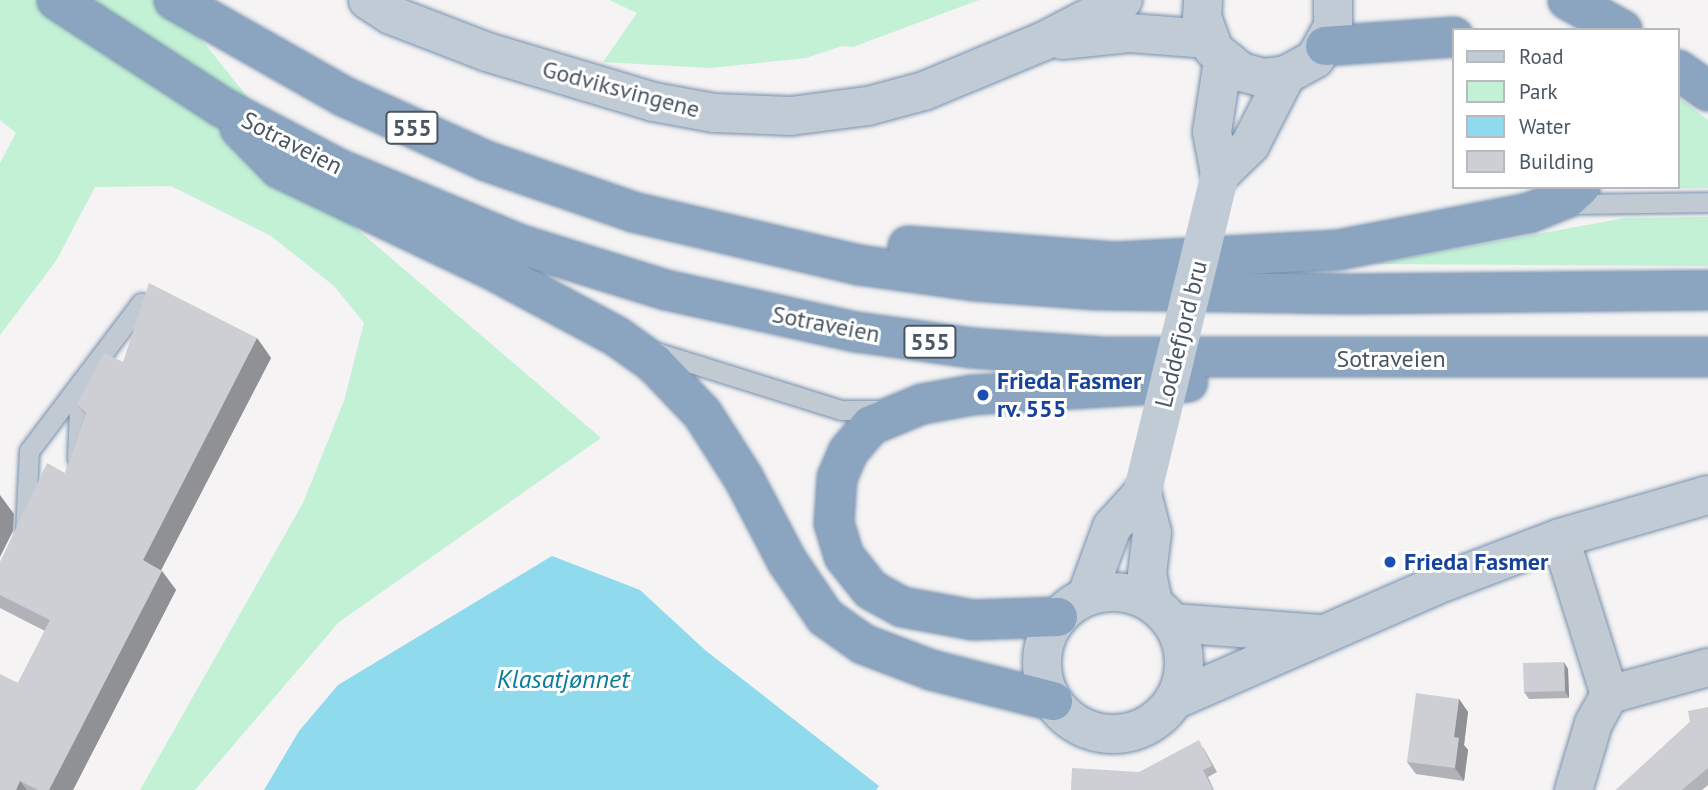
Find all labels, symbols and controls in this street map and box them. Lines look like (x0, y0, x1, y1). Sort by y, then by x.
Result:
legend (1452, 28, 1680, 189)
text: Road (1519, 43, 1563, 70)
street label: Godviksvingene (539, 54, 703, 124)
text: Park (1519, 78, 1558, 105)
street label: Sotraveien (237, 105, 347, 181)
road number: 555 (384, 108, 440, 148)
text: Water (1519, 113, 1571, 140)
text: Building (1519, 148, 1594, 175)
street label: Loddefjord bru (1149, 258, 1213, 410)
street label: Sotraveien (770, 299, 882, 349)
road number: 555 (902, 322, 958, 362)
street label: Sotraveien (1336, 345, 1446, 373)
place label: Frieda Fasmer rv. 555 (997, 367, 1141, 423)
marker: Frieda Fasmer rv. 555 (975, 387, 991, 403)
place label: Frieda Fasmer (1404, 548, 1548, 576)
marker: Frieda Fasmer (1382, 554, 1398, 570)
water label: Klasatjønnet (497, 663, 629, 695)

